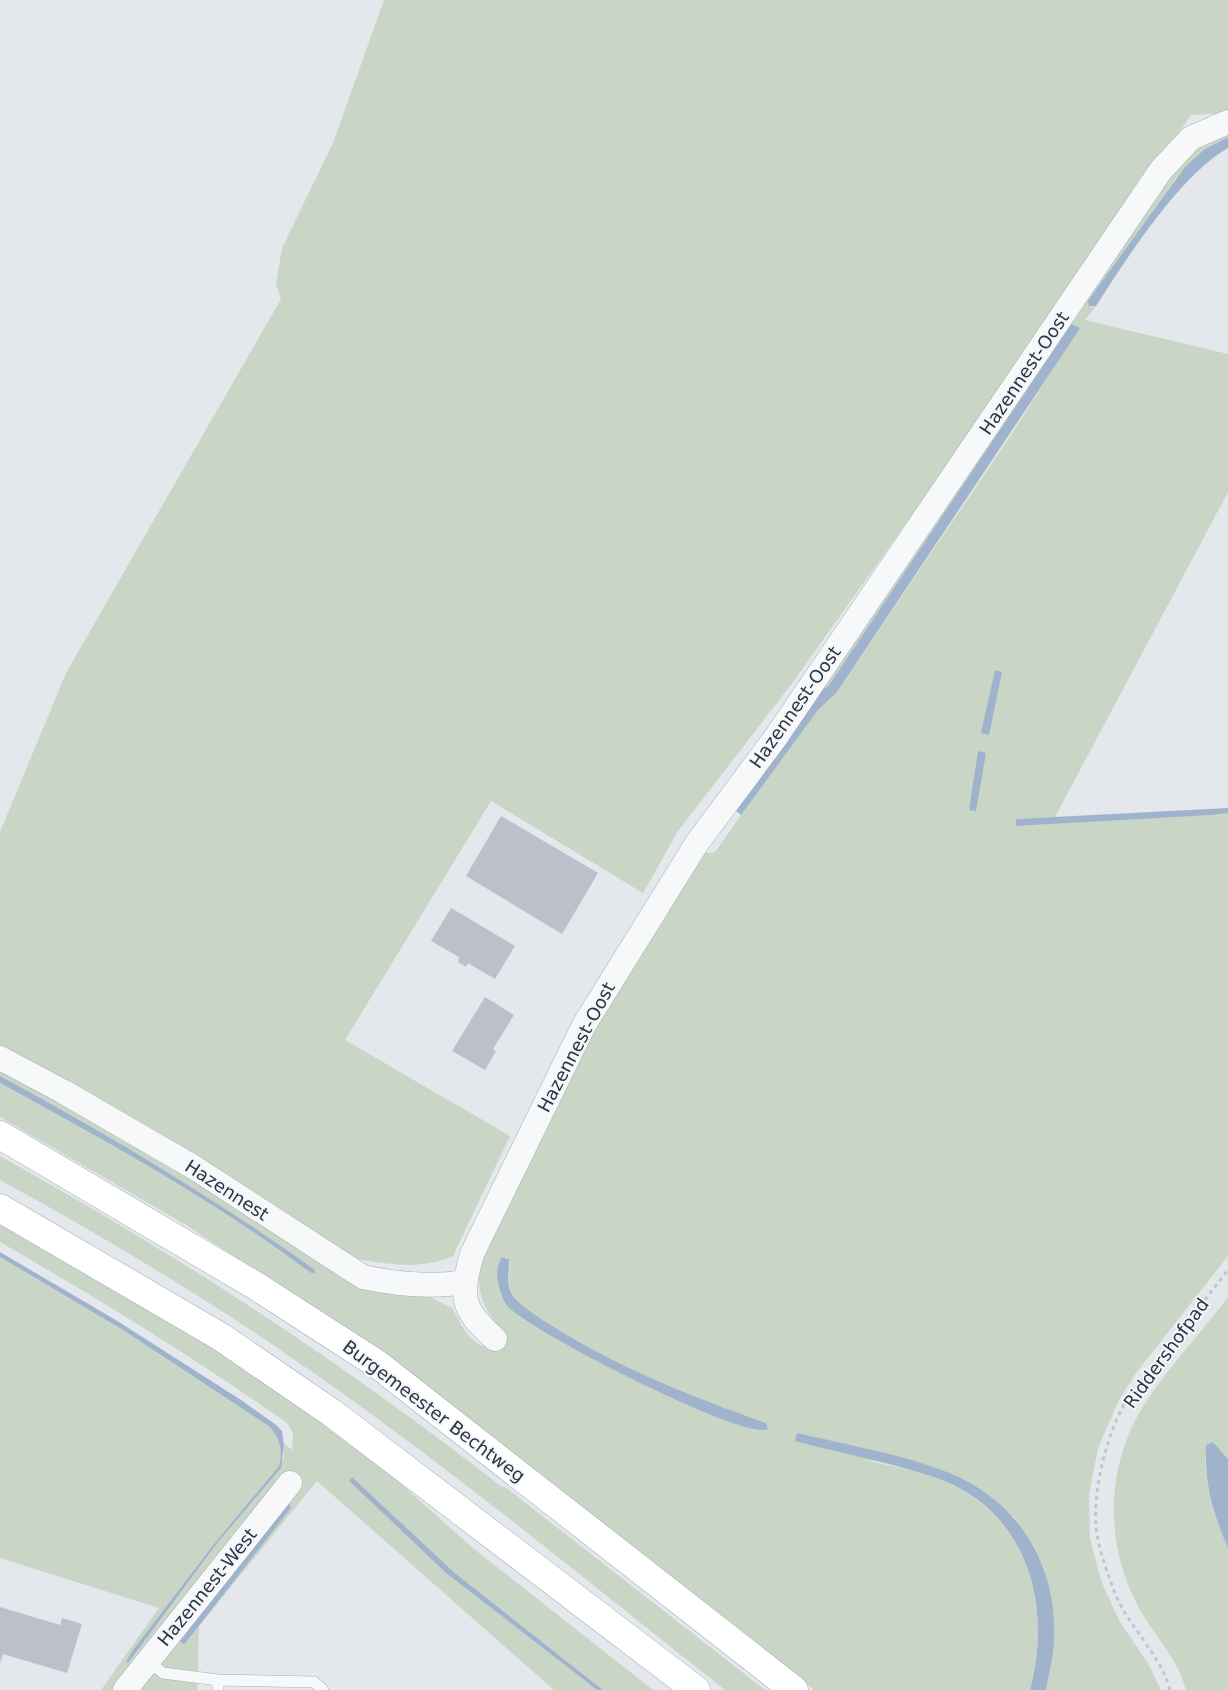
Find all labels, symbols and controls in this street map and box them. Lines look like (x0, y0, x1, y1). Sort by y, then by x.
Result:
street label: Hazennest-Oost (975, 307, 1073, 439)
street label: Hazennest-Oost (745, 642, 845, 772)
street label: Hazennest-Oost (533, 978, 619, 1116)
street label: Hazennest (181, 1155, 273, 1225)
street label: Riddershofpad (1119, 1294, 1213, 1412)
street label: Burgemeester Bechtweg (339, 1336, 529, 1486)
street label: Hazennest-West (153, 1524, 261, 1650)

